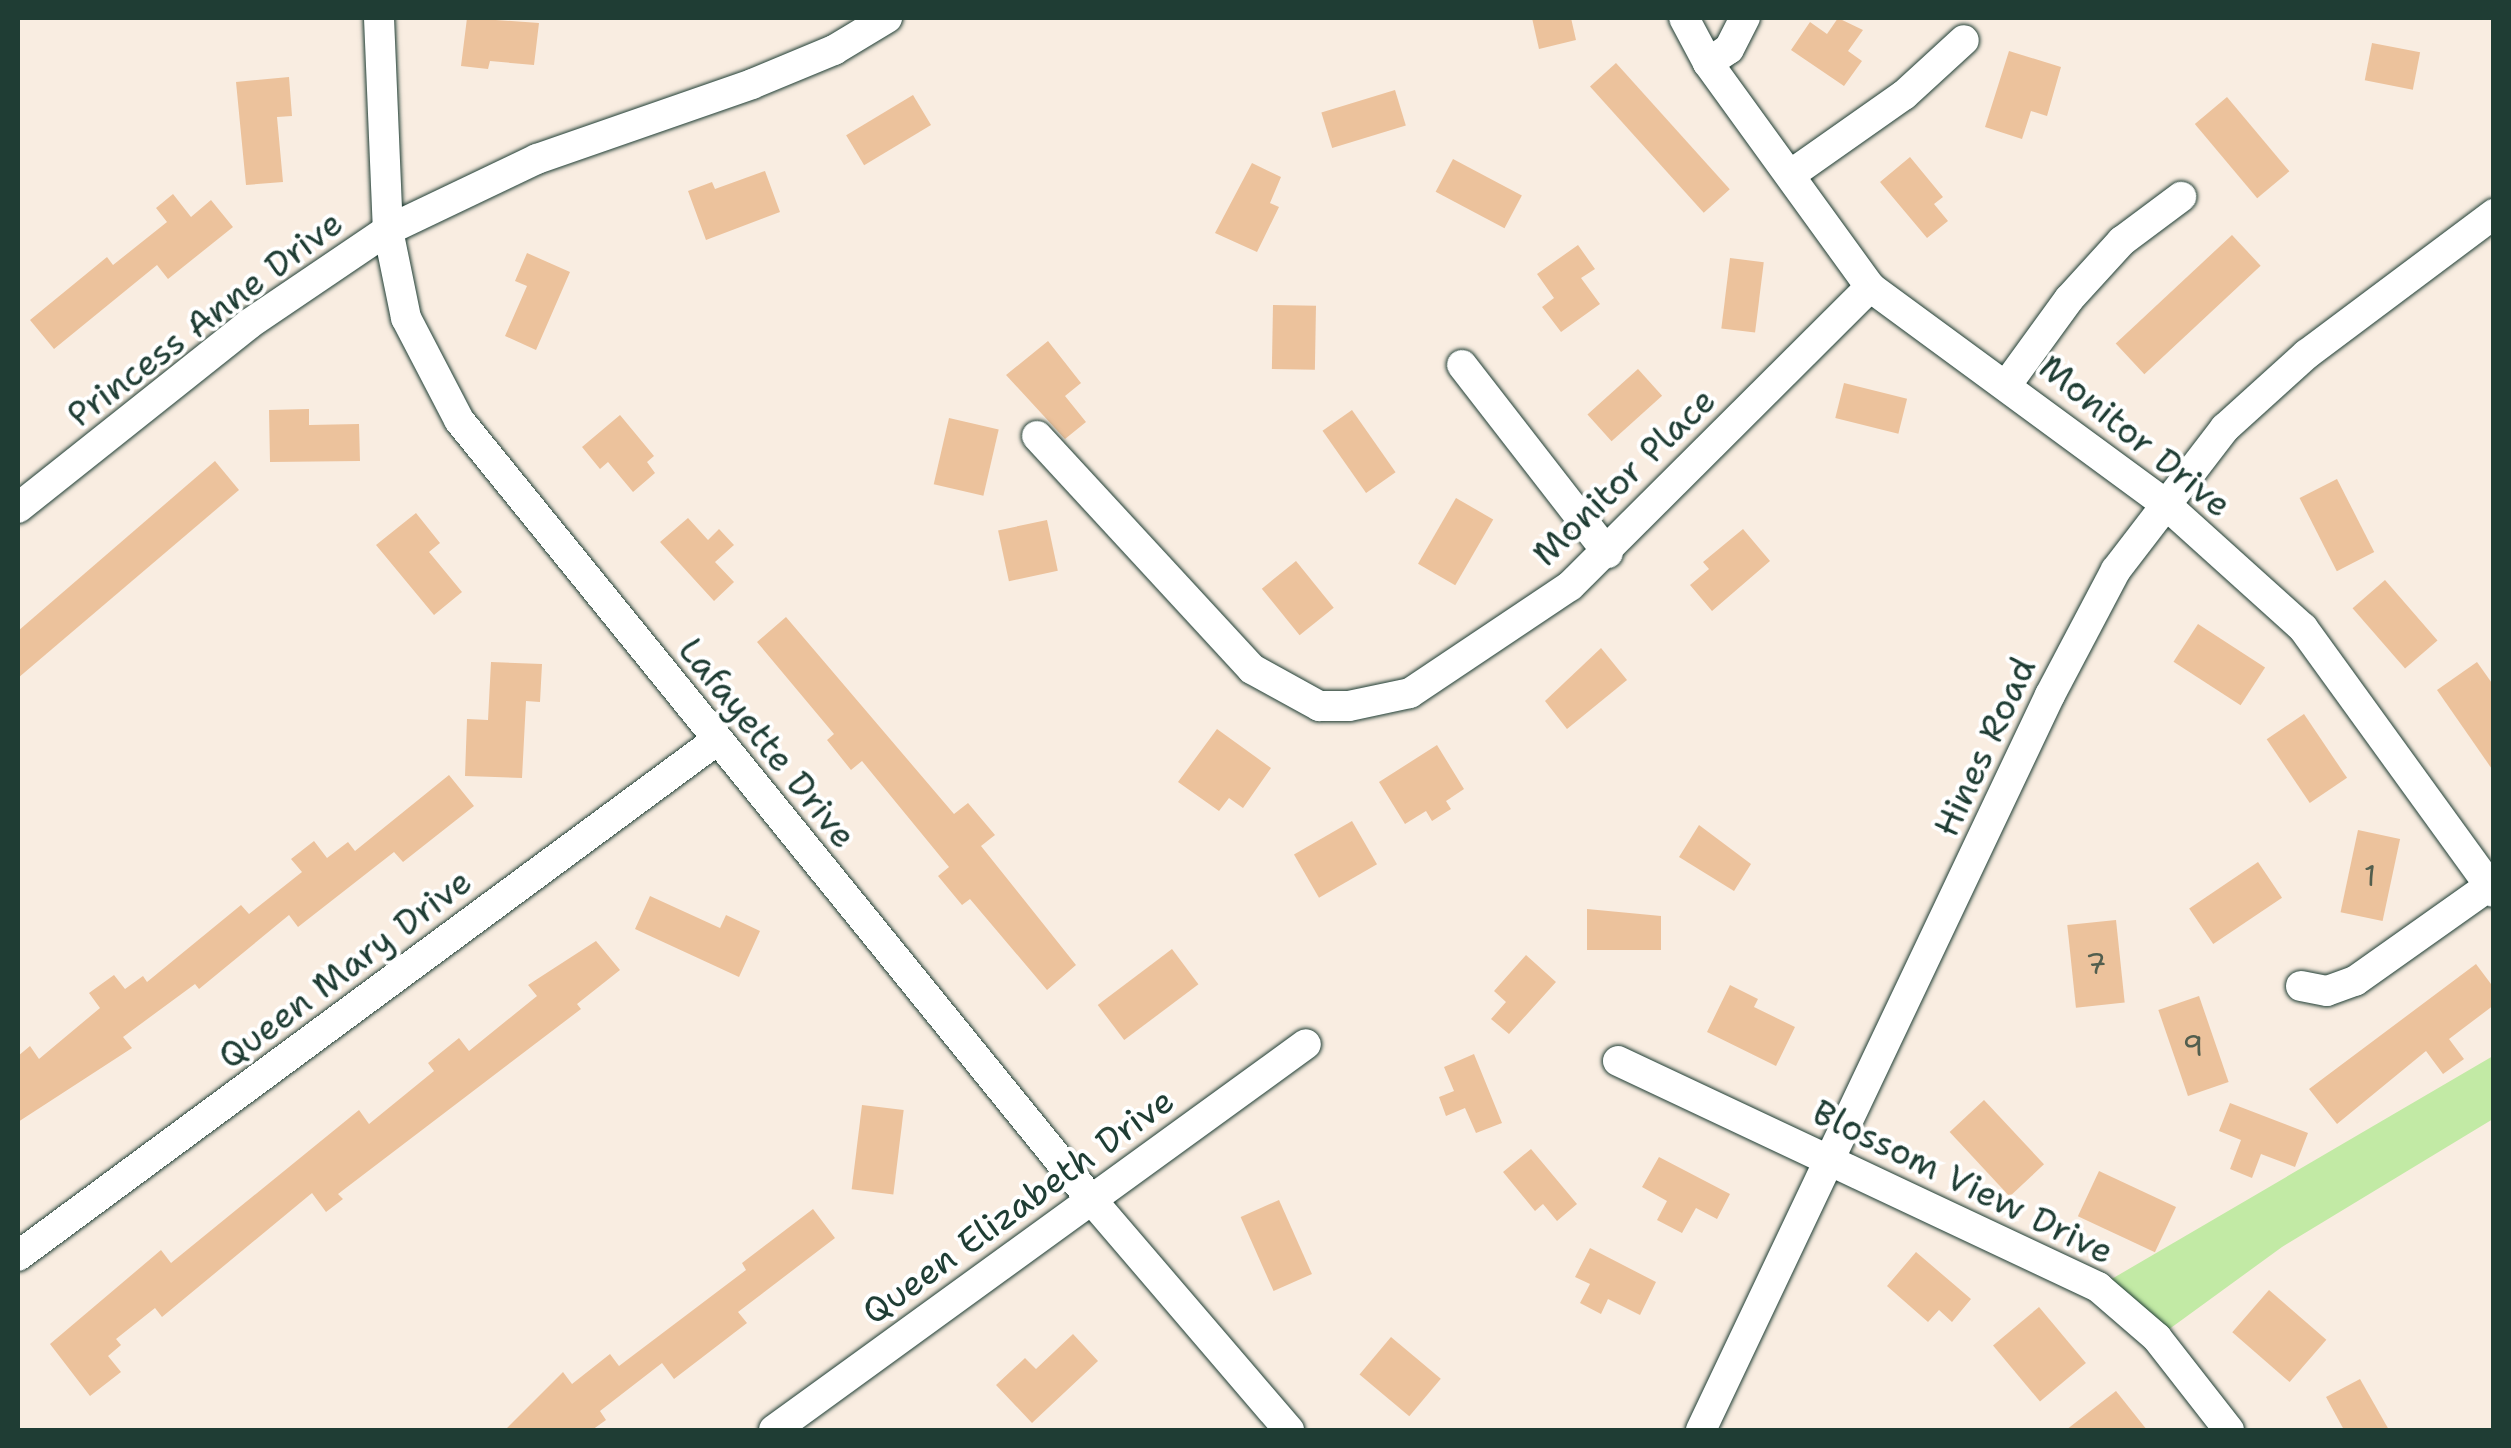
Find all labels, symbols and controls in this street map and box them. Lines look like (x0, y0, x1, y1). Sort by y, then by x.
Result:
street label: Princess Anne Drive (59, 202, 351, 436)
street label: Monitor Drive (2031, 346, 2239, 526)
street label: Monitor Place (1524, 379, 1724, 575)
street label: Lafayette Drive (669, 629, 865, 857)
street label: Hines Road (1925, 651, 2045, 843)
house number: 1 (2364, 858, 2376, 894)
street label: Queen Mary Drive (210, 860, 480, 1078)
house number: 7 (2086, 946, 2106, 982)
house number: 9 (2183, 1028, 2203, 1064)
street label: Queen Elizabeth Drive (854, 1079, 1182, 1333)
street label: Blossom View Drive (1806, 1091, 2120, 1273)

